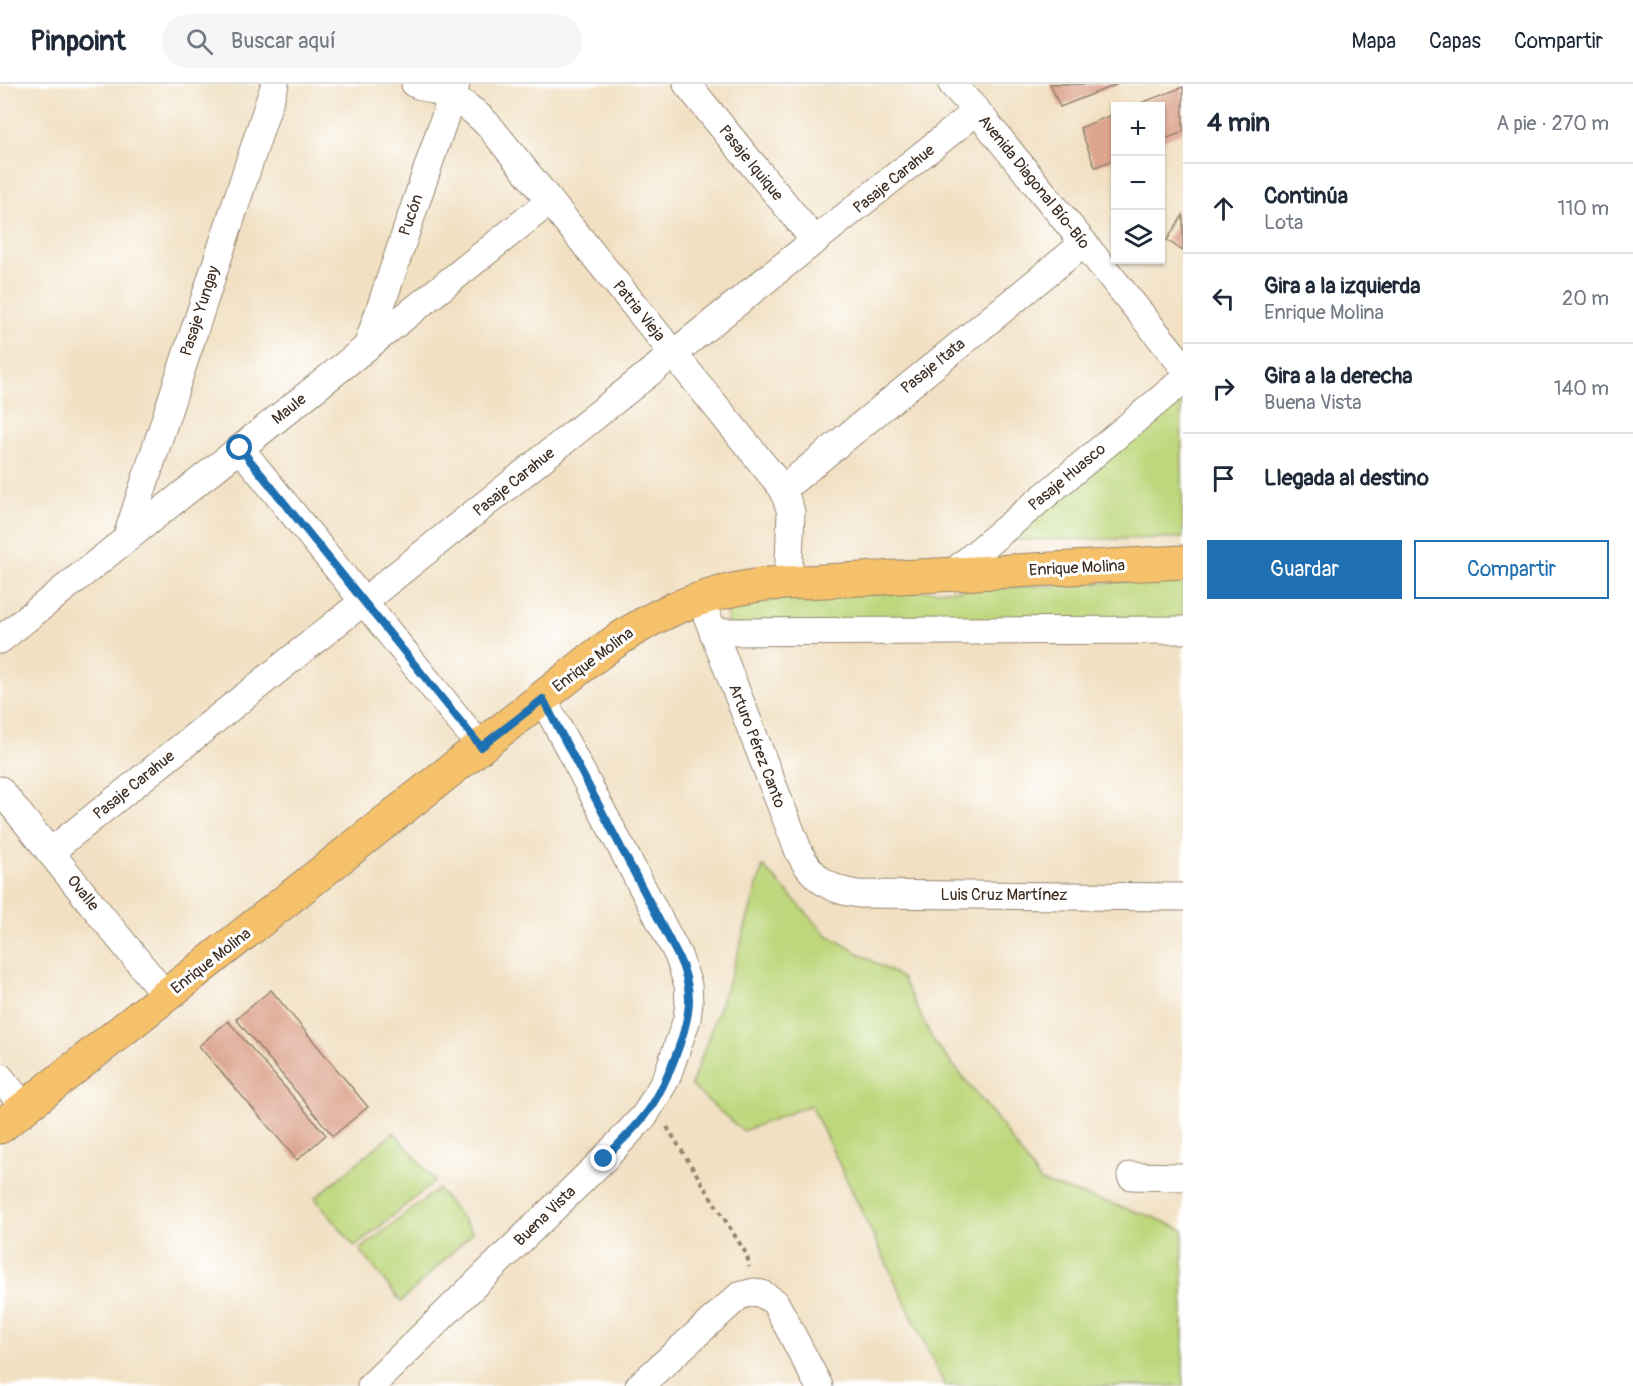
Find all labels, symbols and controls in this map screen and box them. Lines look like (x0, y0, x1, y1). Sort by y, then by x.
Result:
search box (162, 14, 582, 68)
text: Pinpoint (30, 24, 126, 59)
icon: search (183, 25, 216, 58)
text: Buscar aquí (231, 27, 336, 55)
text: Mapa (1352, 28, 1396, 55)
text: Capas (1429, 28, 1481, 55)
text: Compartir (1514, 28, 1603, 55)
map controls (1111, 102, 1165, 264)
button: + (1111, 102, 1165, 156)
text: 4 min (1207, 107, 1270, 139)
street label: Avenida Diagonal Bío-Bío (974, 111, 1094, 253)
text: A pie · 270 m (1496, 111, 1609, 136)
street label: Pasaje Iquique (714, 121, 788, 205)
street label: Pasaje Carahue (849, 140, 939, 218)
button: − (1111, 156, 1165, 210)
text: Continúa (1264, 182, 1348, 210)
street label: Pucón (395, 191, 427, 239)
icon: ahead (1207, 192, 1240, 225)
text: 110 m (1558, 196, 1609, 221)
button: layers (1111, 210, 1165, 264)
text: Lota (1264, 210, 1303, 235)
street label: Pasaje Yungay (176, 263, 224, 359)
text: Gira a la izquierda (1264, 272, 1421, 300)
street label: Patria Vieja (608, 277, 670, 345)
icon: left (1207, 282, 1240, 315)
text: 20 m (1562, 286, 1609, 311)
text: Enrique Molina (1264, 300, 1384, 325)
street label: Pasaje Itata (897, 334, 969, 398)
text: Gira a la derecha (1264, 362, 1412, 390)
icon: right (1207, 372, 1240, 405)
text: 140 m (1554, 376, 1609, 401)
street label: Maule (268, 389, 310, 429)
text: Buena Vista (1264, 390, 1362, 415)
route start (226, 434, 252, 460)
street label: Pasaje Huasco (1024, 439, 1110, 515)
street label: Pasaje Carahue (469, 443, 559, 521)
icon: arrive (1207, 462, 1240, 495)
text: Llegada al destino (1264, 464, 1429, 492)
button: Guardar (1207, 540, 1402, 599)
button: Compartir (1414, 540, 1609, 599)
street label: Enrique Molina (1029, 556, 1125, 580)
street label: Enrique Molina (549, 623, 637, 697)
street label: Arturo Pérez Canto (724, 681, 790, 811)
street label: Pasaje Carahue (89, 746, 179, 824)
street label: Ovalle (63, 871, 104, 915)
street label: Luis Cruz Martínez (941, 885, 1067, 905)
street label: Enrique Molina (167, 924, 255, 998)
route end (590, 1145, 616, 1171)
street label: Buena Vista (510, 1182, 580, 1250)

